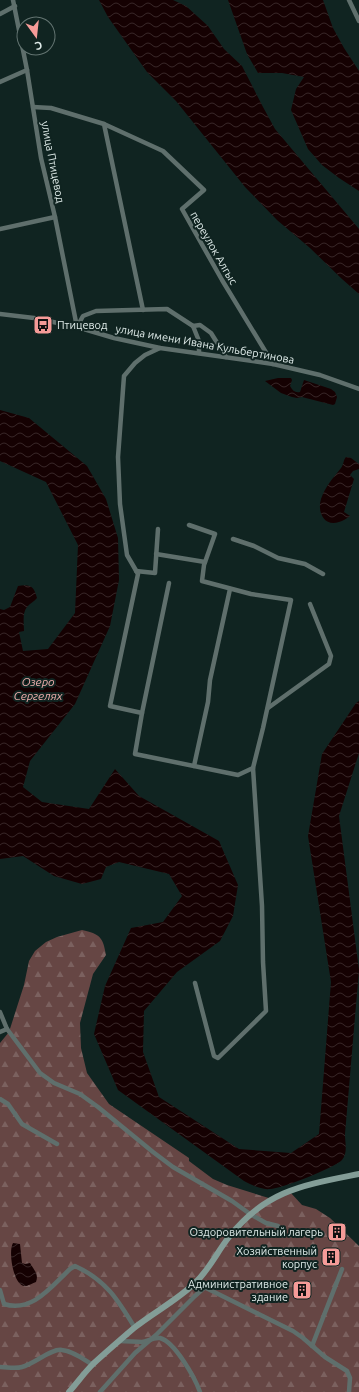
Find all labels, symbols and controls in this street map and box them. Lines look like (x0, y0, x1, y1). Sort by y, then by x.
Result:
north arrow (16, 16, 56, 56)
text: С (34, 39, 44, 52)
street label: улица Птицевод (39, 120, 67, 204)
street label: переулок Алгыс (188, 209, 240, 287)
bus stop icon: Птицевод (32, 314, 54, 336)
place label: Птицевод (57, 319, 108, 331)
street label: улица имени Ивана Кульбертинова (115, 322, 295, 366)
water label: Озеро Сергелях (13, 675, 63, 702)
building icon: Оздоровительный лагерь (326, 1221, 348, 1243)
place label: Оздоровительный лагерь (189, 1226, 323, 1238)
place label: Хозяйственный корпус (236, 1245, 317, 1270)
building icon: Хозяйственный корпус (320, 1246, 342, 1268)
place label: Административное здание (188, 1278, 288, 1303)
building icon: Административное здание (291, 1279, 313, 1301)

